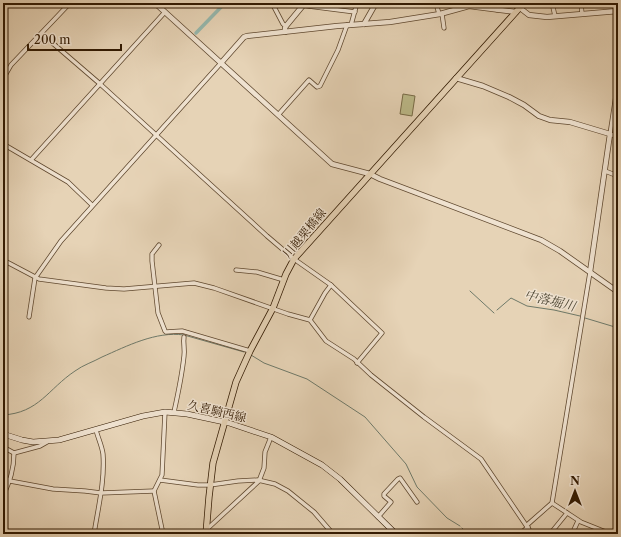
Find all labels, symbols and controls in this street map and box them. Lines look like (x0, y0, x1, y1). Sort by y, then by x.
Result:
scale bar (28, 26, 121, 52)
text: 200 m (34, 32, 71, 47)
street label: 川越栗橋線 (279, 205, 329, 261)
water label: 中落堀川 (523, 286, 579, 315)
street label: 久喜騎西線 (186, 397, 248, 425)
north arrow (555, 471, 595, 511)
text: N (570, 474, 580, 488)

